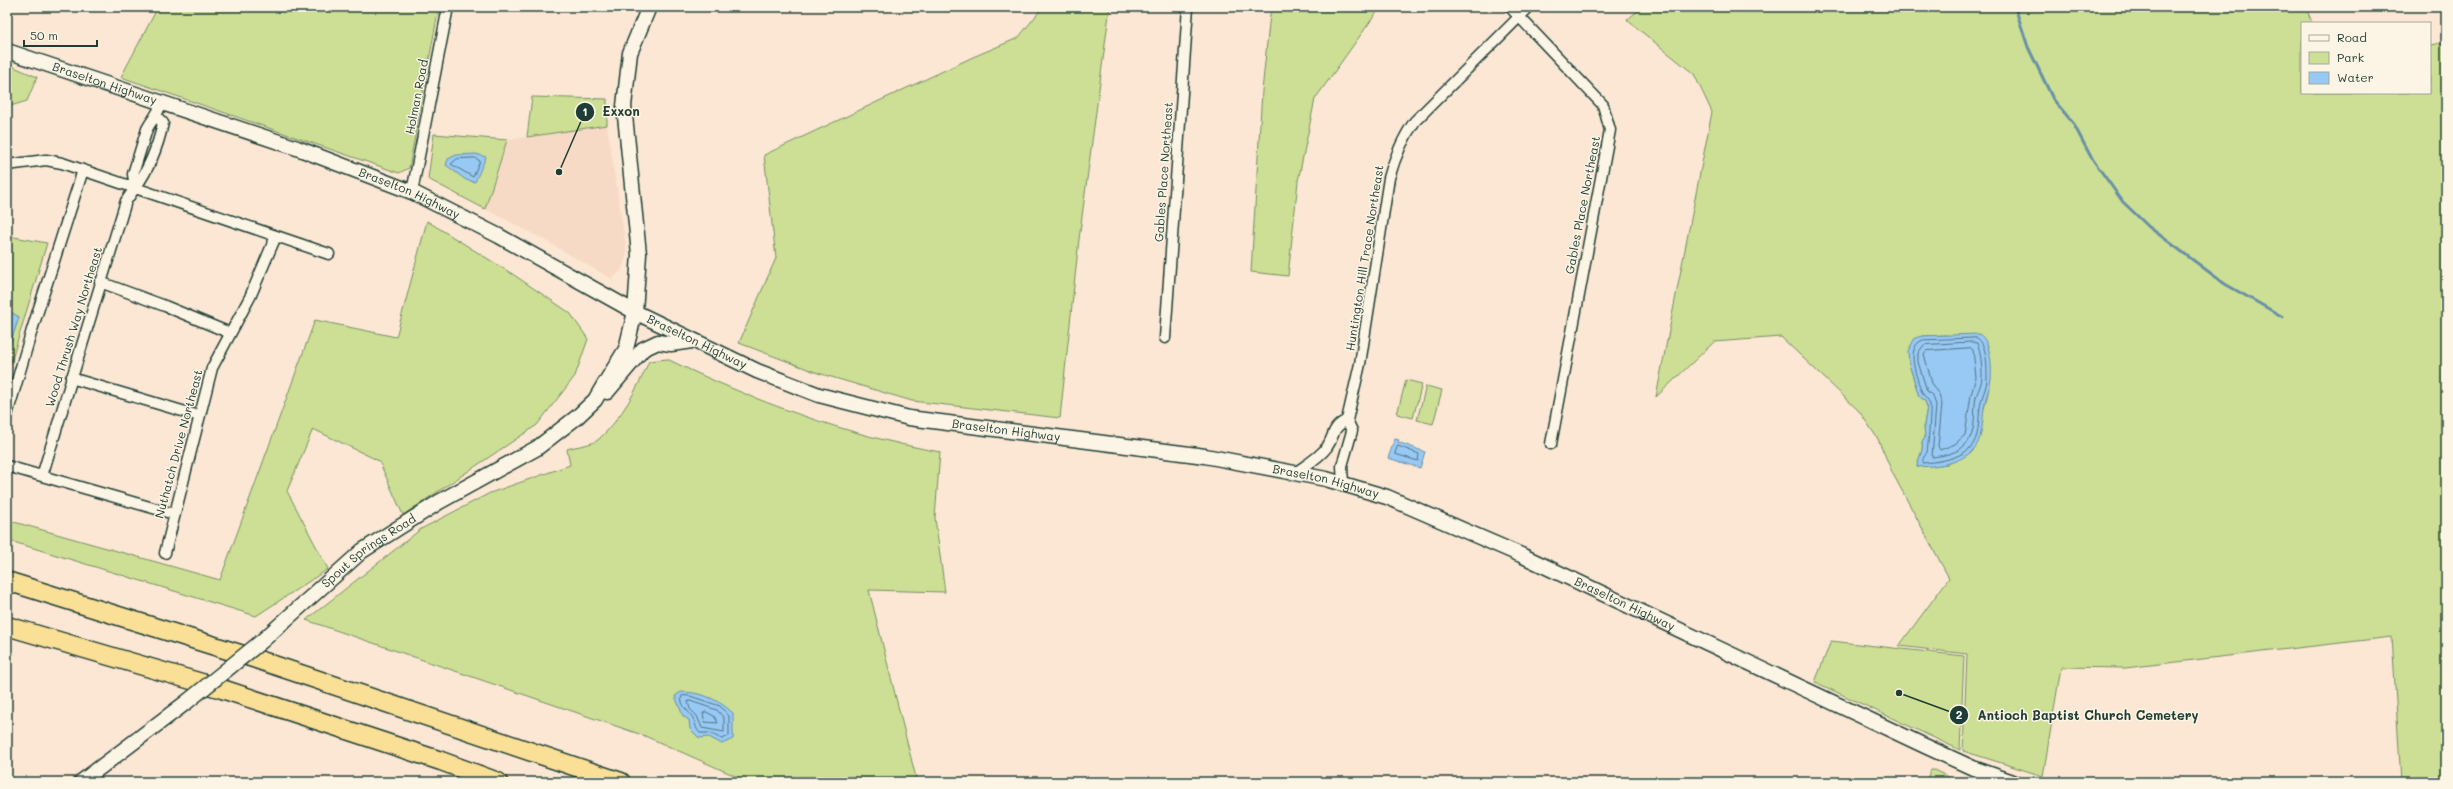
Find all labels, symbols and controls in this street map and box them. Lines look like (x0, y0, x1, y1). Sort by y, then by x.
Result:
scale bar (24, 22, 97, 48)
legend (2301, 22, 2431, 94)
text: 50 m (30, 27, 58, 43)
text: Road (2337, 29, 2367, 45)
text: Park (2337, 49, 2364, 65)
street label: Braselton Highway (51, 58, 159, 108)
street label: Holman Road (401, 58, 431, 136)
text: Water (2337, 69, 2374, 85)
callout: Exxon (575, 99, 648, 124)
street label: Gables Place Northeast (1150, 101, 1176, 242)
text: Exxon (602, 102, 640, 119)
text: 1 (582, 103, 588, 119)
street label: Gables Place Northeast (1561, 134, 1603, 275)
street label: Braselton Highway (357, 163, 463, 222)
street label: Huntington Hill Trace Northeast (1341, 164, 1387, 352)
street label: Wood Thrush Way Northeast (41, 245, 105, 409)
street label: Braselton Highway (645, 310, 750, 372)
street label: Nuthatch Drive Northeast (150, 368, 206, 520)
street label: Braselton Highway (951, 415, 1061, 444)
street label: Braselton Highway (1271, 460, 1381, 501)
street label: Spout Springs Road (318, 510, 419, 591)
street label: Braselton Highway (1572, 573, 1678, 634)
callout: Antioch Baptist Church Cemetery (1949, 703, 2206, 728)
text: 2 (1956, 706, 1963, 722)
text: Antioch Baptist Church Cemetery (1978, 706, 2198, 724)

